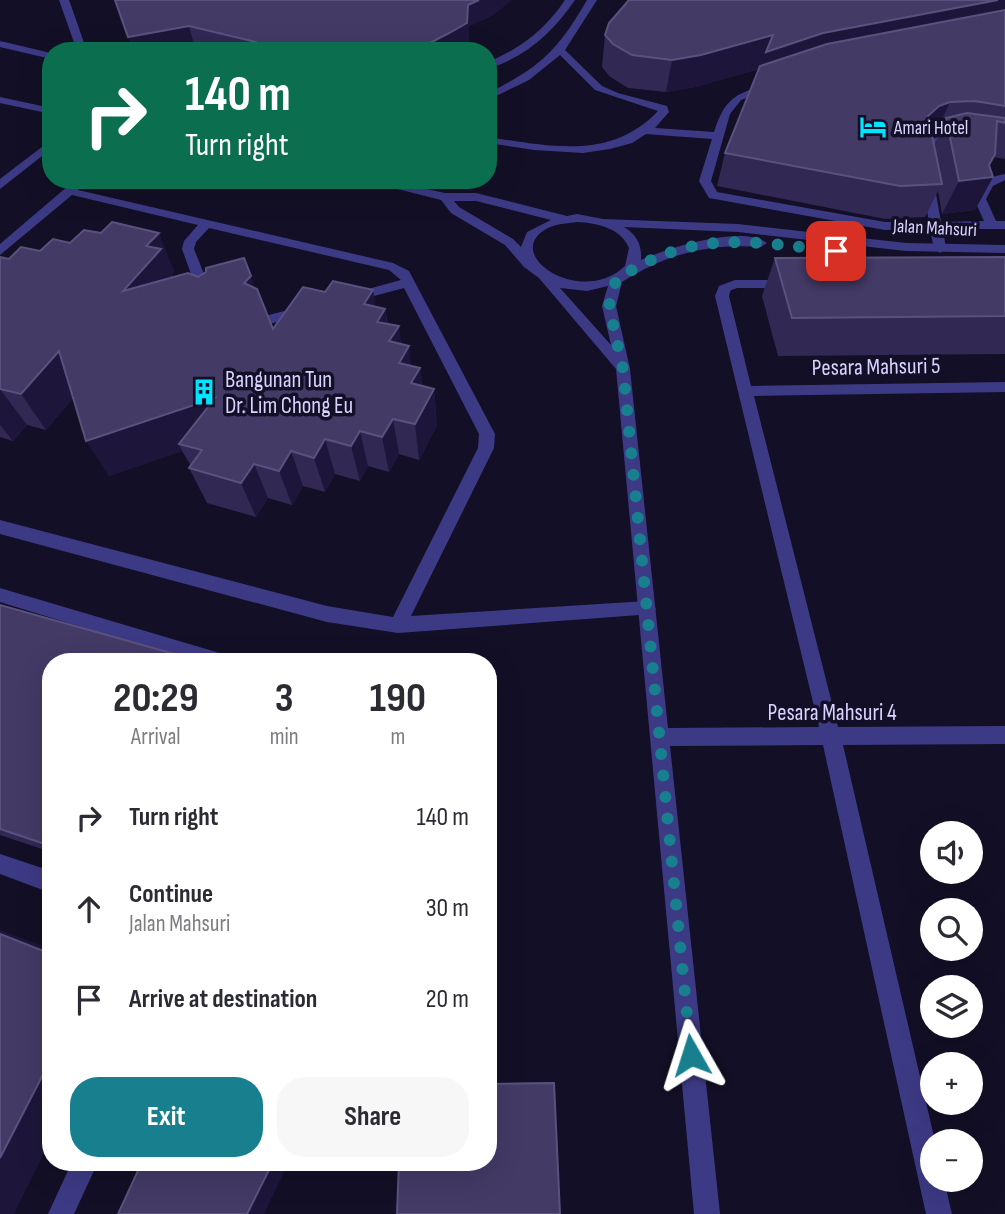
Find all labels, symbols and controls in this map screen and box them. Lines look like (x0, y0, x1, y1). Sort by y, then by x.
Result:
text: 140 m (185, 66, 291, 125)
icon: right (70, 70, 161, 161)
hotel icon: Amari Hotel (858, 112, 888, 142)
place label: Amari Hotel (893, 117, 968, 140)
text: Turn right (185, 126, 289, 165)
street label: Jalan Mahsuri (892, 215, 977, 242)
pin (806, 221, 866, 281)
icon: arrive (817, 232, 855, 270)
street label: Pesara Mahsuri 5 (811, 352, 941, 382)
place label: Bangunan Tun Dr. Lim Chong Eu (225, 366, 353, 420)
building icon: Bangunan Tun Dr. Lim Chong Eu (189, 377, 219, 407)
text: 20:29 (113, 673, 199, 724)
text: 3 (275, 673, 294, 724)
text: 190 (370, 673, 426, 724)
street label: Pesara Mahsuri 4 (767, 699, 897, 727)
text: Arrival (131, 723, 181, 751)
text: min (270, 723, 299, 751)
text: m (390, 723, 405, 751)
icon: right (70, 799, 108, 837)
text: Turn right (129, 802, 218, 833)
text: 140 m (417, 802, 469, 833)
map controls (920, 821, 983, 1192)
button: sound (920, 821, 983, 884)
text: Continue (129, 879, 213, 910)
icon: ahead (70, 890, 108, 928)
text: 30 m (426, 893, 469, 924)
button: search (920, 898, 983, 961)
text: Jalan Mahsuri (129, 910, 230, 938)
button: layers (920, 975, 983, 1038)
icon: arrive (70, 981, 108, 1019)
text: Arrive at destination (129, 984, 317, 1015)
text: 20 m (426, 984, 469, 1015)
position arrow (654, 1018, 728, 1092)
button: + (920, 1052, 983, 1115)
button: Exit (70, 1077, 263, 1157)
button: Share (277, 1077, 469, 1157)
button: − (920, 1129, 983, 1192)

